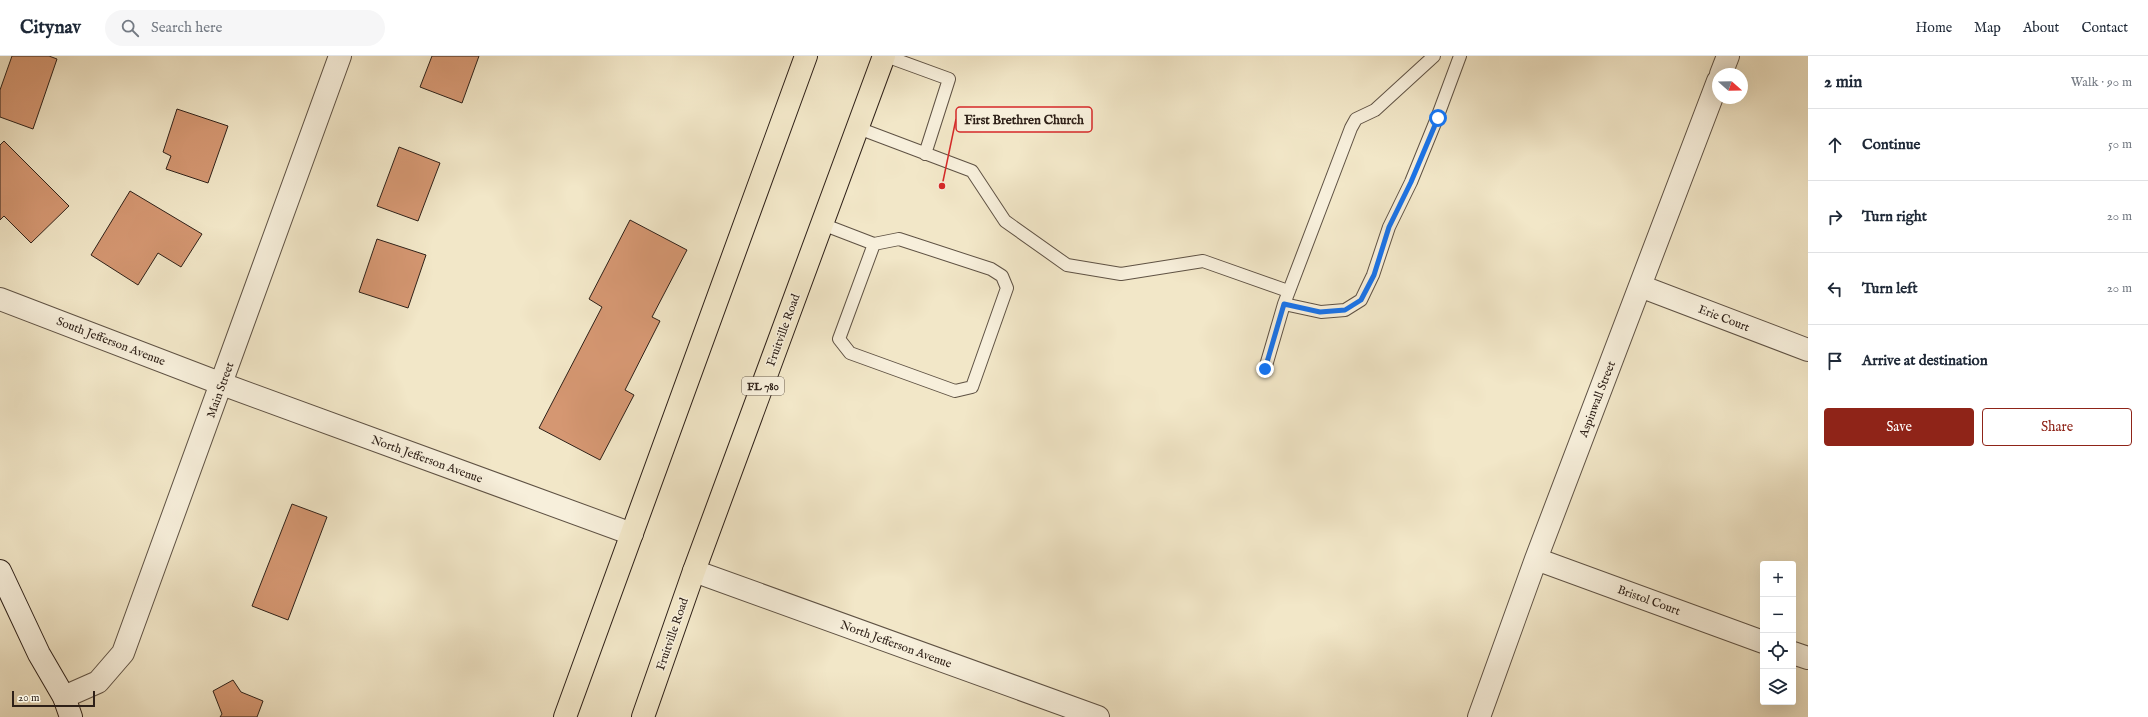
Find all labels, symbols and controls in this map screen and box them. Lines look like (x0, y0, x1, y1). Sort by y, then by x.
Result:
search box (105, 10, 385, 46)
text: Citynav (20, 16, 81, 40)
icon: search (119, 17, 141, 39)
text: Search here (151, 18, 222, 37)
text: Home (1916, 19, 1952, 37)
text: Map (1974, 19, 2001, 37)
text: About (2023, 19, 2059, 37)
text: Contact (2081, 19, 2128, 37)
north arrow (1712, 68, 1748, 104)
text: 2 min (1824, 72, 1862, 93)
text: Walk · 90 m (2071, 74, 2132, 91)
callout: First Brethren Church (956, 107, 1092, 132)
route start (1429, 109, 1447, 127)
text: First Brethren Church (964, 112, 1085, 129)
icon: ahead (1824, 134, 1846, 156)
text: Continue (1862, 135, 1920, 154)
text: 50 m (2108, 136, 2132, 153)
icon: right (1824, 206, 1846, 228)
text: Turn right (1862, 207, 1927, 226)
text: 20 m (2107, 208, 2132, 225)
icon: left (1824, 278, 1846, 300)
text: Turn left (1862, 279, 1918, 298)
text: 20 m (2107, 280, 2132, 297)
street label: Fruitville Road (763, 291, 804, 368)
street label: Erie Court (1696, 302, 1752, 335)
street label: South Jefferson Avenue (54, 314, 168, 370)
icon: arrive (1824, 350, 1846, 372)
text: Arrive at destination (1862, 351, 1988, 370)
street label: Aspinwall Street (1576, 359, 1620, 441)
street label: Main Street (203, 360, 238, 420)
route end (1256, 360, 1274, 378)
road number: FL 780 (742, 377, 784, 395)
button: Save (1824, 408, 1974, 446)
button: Share (1982, 408, 2132, 446)
street label: North Jefferson Avenue (369, 432, 485, 488)
map controls (1760, 561, 1796, 705)
button: + (1760, 561, 1796, 597)
street label: Bristol Court (1615, 582, 1682, 619)
street label: Fruitville Road (653, 595, 692, 672)
button: − (1760, 597, 1796, 633)
street label: North Jefferson Avenue (838, 617, 954, 673)
button: locate (1760, 633, 1796, 669)
button: layers (1760, 669, 1796, 705)
scale bar (12, 689, 95, 708)
text: 20 m (18, 691, 39, 705)

